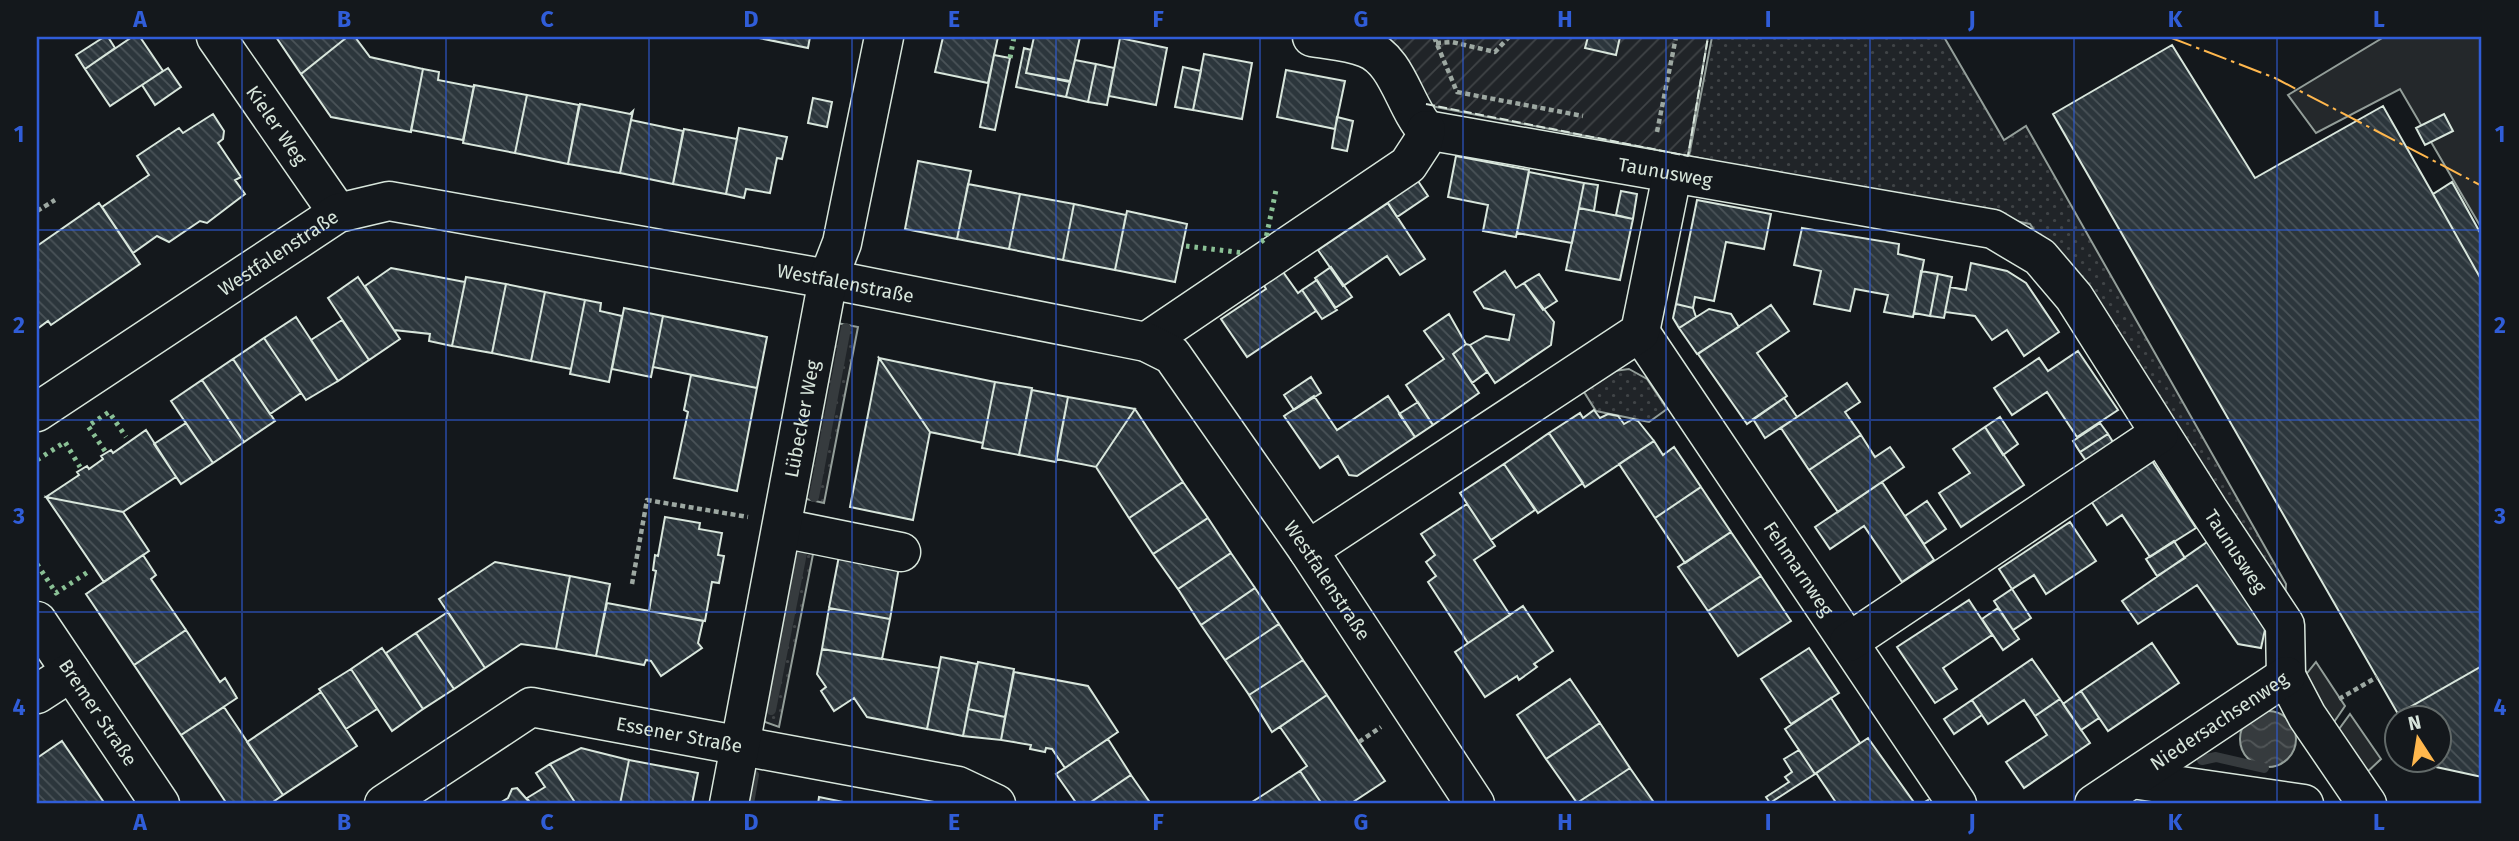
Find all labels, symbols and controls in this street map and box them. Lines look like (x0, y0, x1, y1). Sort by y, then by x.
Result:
text: A (132, 5, 147, 33)
text: B (337, 5, 351, 33)
text: C (540, 5, 554, 33)
text: D (744, 5, 759, 33)
text: E (948, 5, 960, 33)
text: F (1152, 5, 1164, 33)
text: G (1354, 5, 1368, 33)
text: H (1557, 5, 1573, 33)
text: I (1765, 5, 1771, 33)
text: J (1967, 5, 1976, 33)
text: K (2168, 5, 2183, 33)
text: L (2373, 5, 2385, 33)
street label: Kieler Weg (242, 81, 312, 169)
text: 1 (14, 120, 24, 148)
text: 1 (2495, 120, 2505, 148)
street label: Taunusweg (1617, 152, 1714, 191)
street label: Westfalenstraße (214, 205, 342, 301)
street label: Westfalenstraße (775, 259, 916, 307)
text: 2 (13, 311, 25, 339)
text: 2 (2494, 311, 2506, 339)
street label: Lübecker Weg (779, 358, 824, 479)
text: 3 (12, 502, 25, 530)
text: 3 (2493, 502, 2506, 530)
street label: Taunusweg (2200, 505, 2272, 597)
street label: Westfalenstraße (1279, 516, 1376, 644)
street label: Fehmarnweg (1759, 517, 1839, 620)
street label: Bremer Straße (54, 655, 142, 770)
street label: Niedersachsenweg (2145, 667, 2292, 775)
text: 4 (13, 693, 26, 721)
text: 4 (2494, 693, 2507, 721)
north arrow (2382, 704, 2452, 774)
text: N (2406, 710, 2423, 735)
street label: Essener Straße (614, 712, 744, 757)
text: A (132, 808, 147, 836)
text: B (337, 808, 351, 836)
text: C (540, 808, 554, 836)
text: D (744, 808, 759, 836)
text: E (948, 808, 960, 836)
text: F (1152, 808, 1164, 836)
text: G (1354, 808, 1368, 836)
text: H (1557, 808, 1573, 836)
text: I (1765, 808, 1771, 836)
text: J (1967, 808, 1976, 836)
text: K (2168, 808, 2183, 836)
text: L (2373, 808, 2385, 836)

